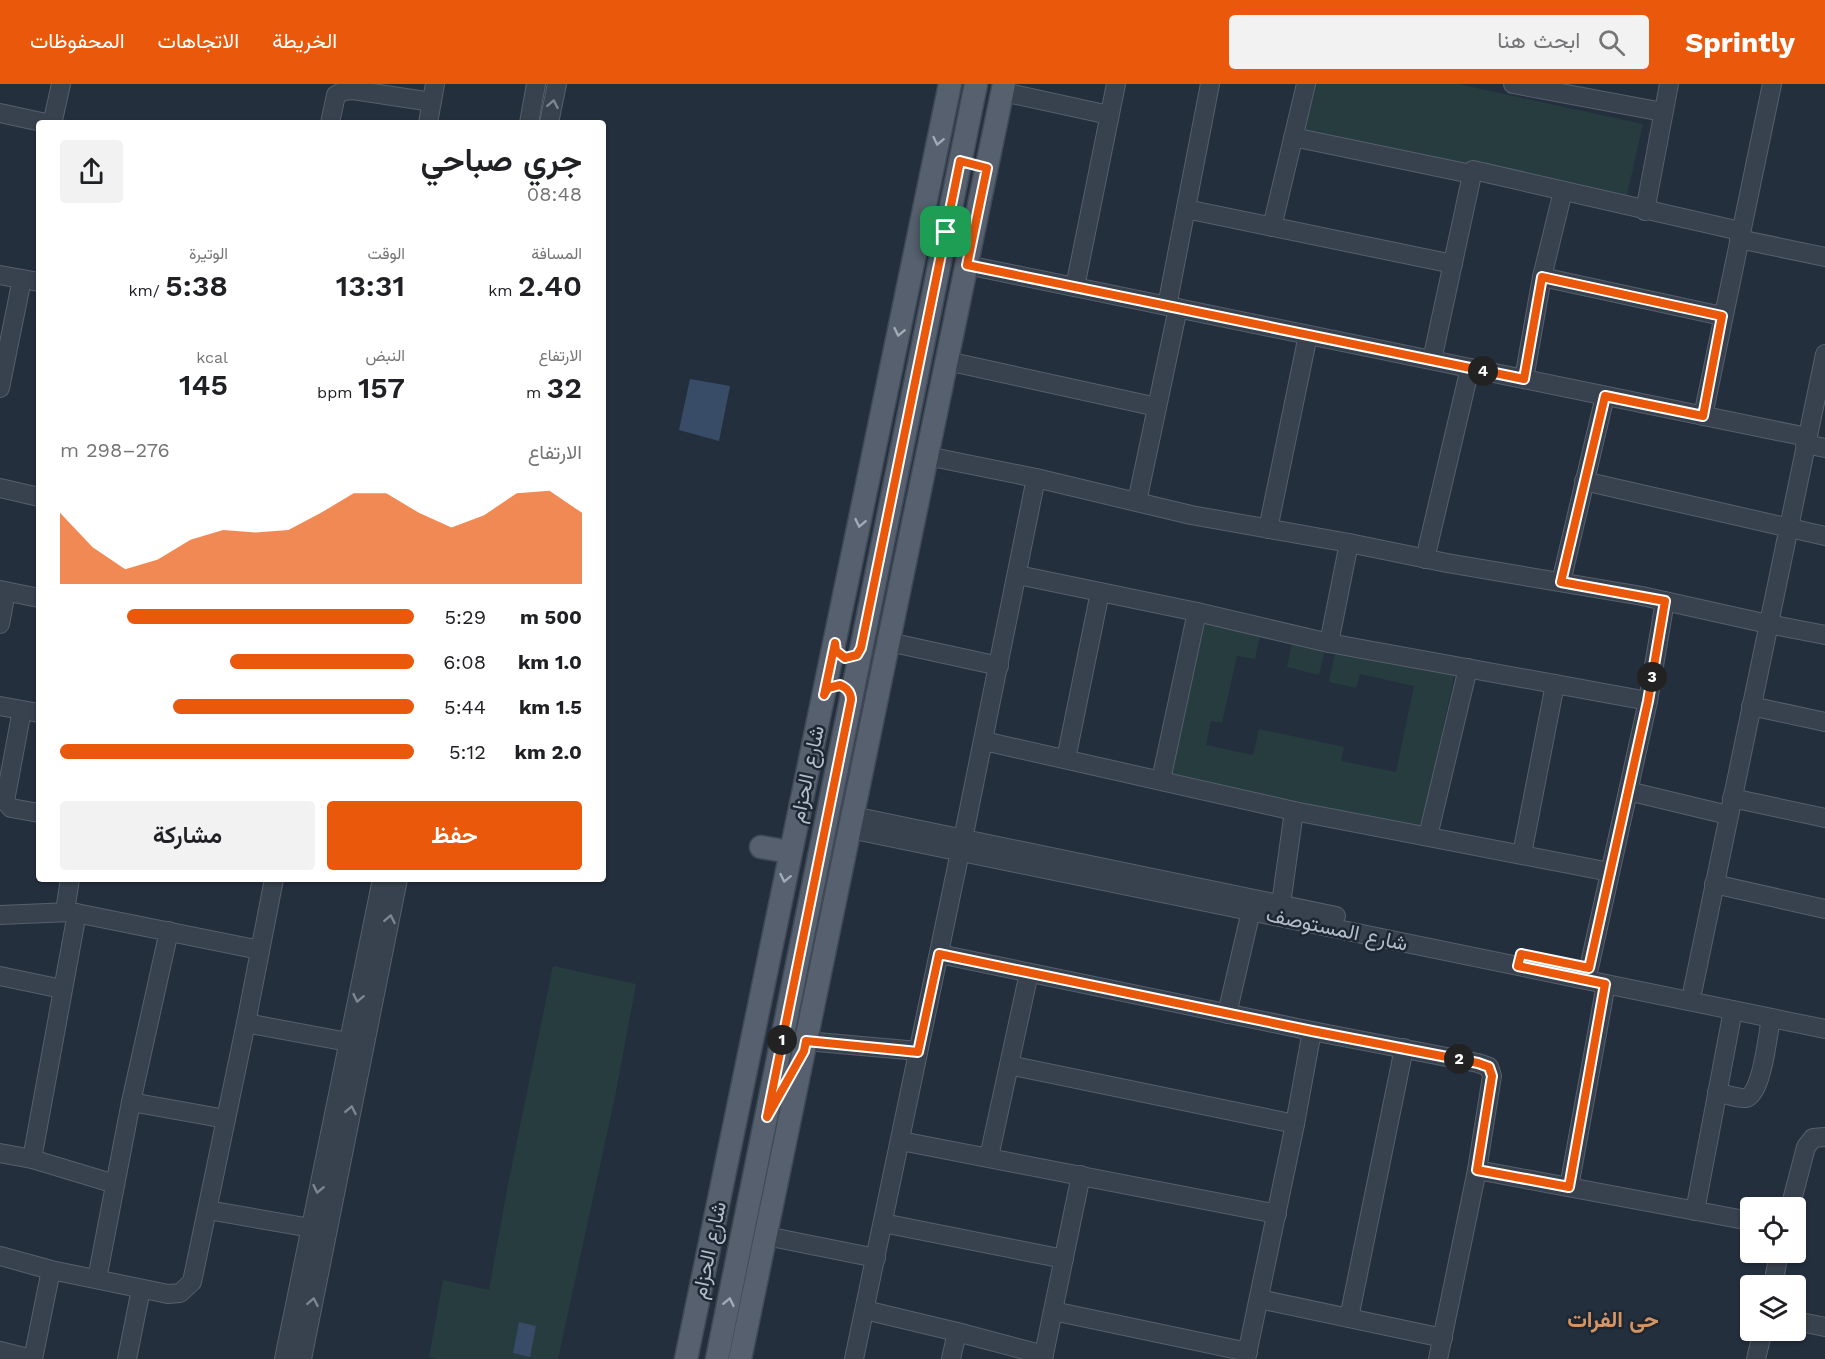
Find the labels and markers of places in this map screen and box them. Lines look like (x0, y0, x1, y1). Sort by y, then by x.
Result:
pin (920, 206, 971, 257)
pin: 4 (1468, 356, 1498, 386)
pin: 3 (1637, 662, 1667, 692)
pin: 1 (767, 1025, 797, 1055)
pin: 2 (1444, 1044, 1474, 1074)

